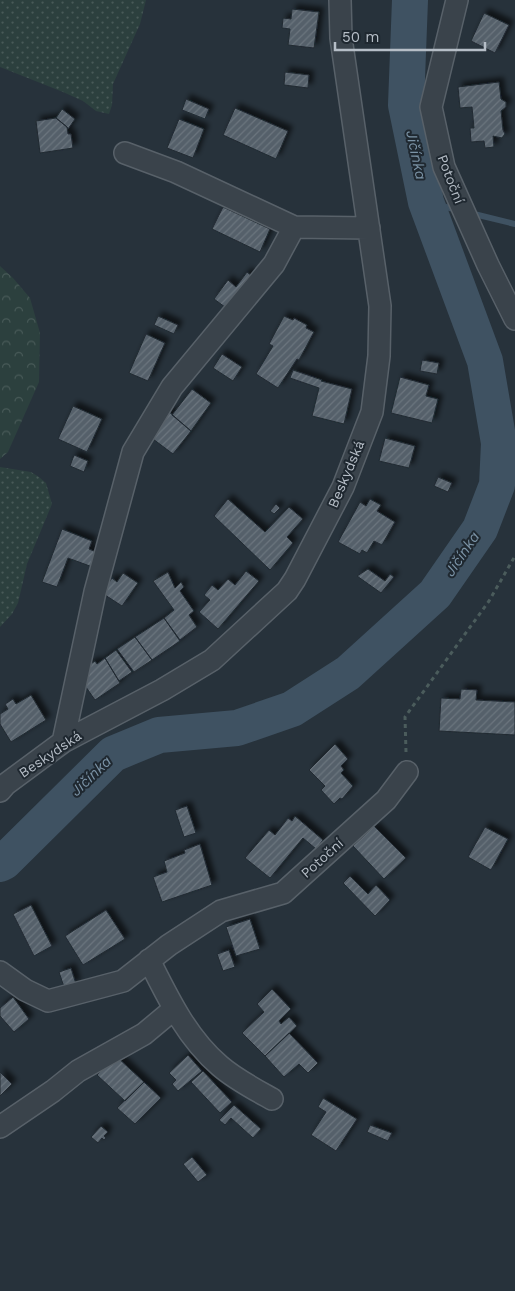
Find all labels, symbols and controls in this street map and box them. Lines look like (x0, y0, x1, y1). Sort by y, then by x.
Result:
scale bar (335, 20, 485, 52)
text: 50 m (342, 28, 379, 46)
water label: Jičínka (402, 129, 430, 181)
street label: Potoční (434, 152, 468, 206)
street label: Beskydská (325, 438, 367, 510)
water label: Jičínka (441, 528, 483, 580)
street label: Beskydská (16, 727, 84, 781)
water label: Jičínka (67, 752, 115, 800)
street label: Potoční (298, 835, 347, 881)

